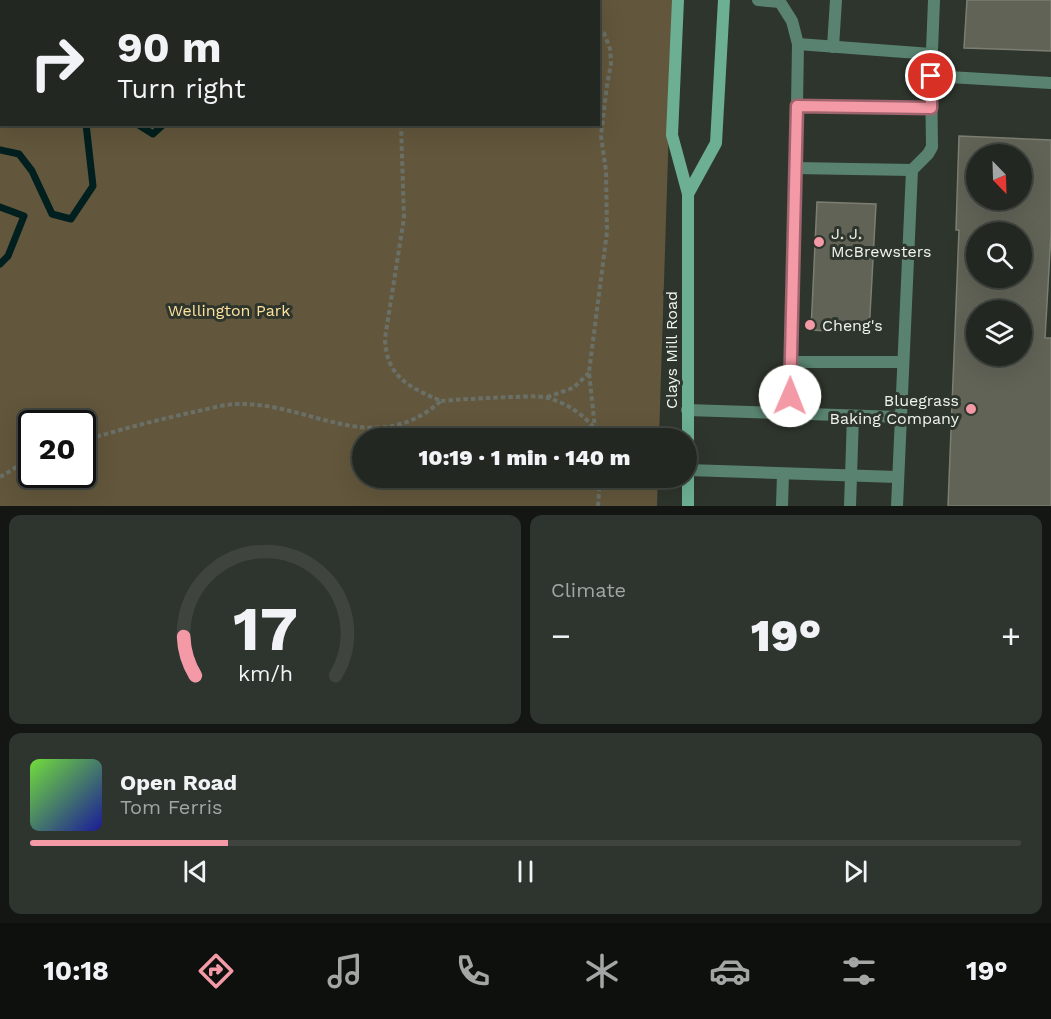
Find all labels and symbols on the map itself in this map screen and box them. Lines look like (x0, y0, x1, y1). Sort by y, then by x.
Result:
pin (905, 50, 956, 101)
north arrow (966, 144, 1032, 210)
place label: J. J. McBrewsters (831, 224, 931, 261)
marker: J. J. McBrewsters (812, 235, 826, 249)
street label: Clays Mill Road (662, 291, 681, 409)
park label: Wellington Park (168, 301, 290, 320)
place label: Cheng's (822, 316, 883, 335)
marker: Cheng's (803, 318, 817, 332)
position arrow (758, 364, 822, 428)
place label: Bluegrass Baking Company (829, 391, 960, 428)
marker: Bluegrass Baking Company (964, 402, 978, 416)
speed limit sign: 20 (18, 410, 96, 488)

